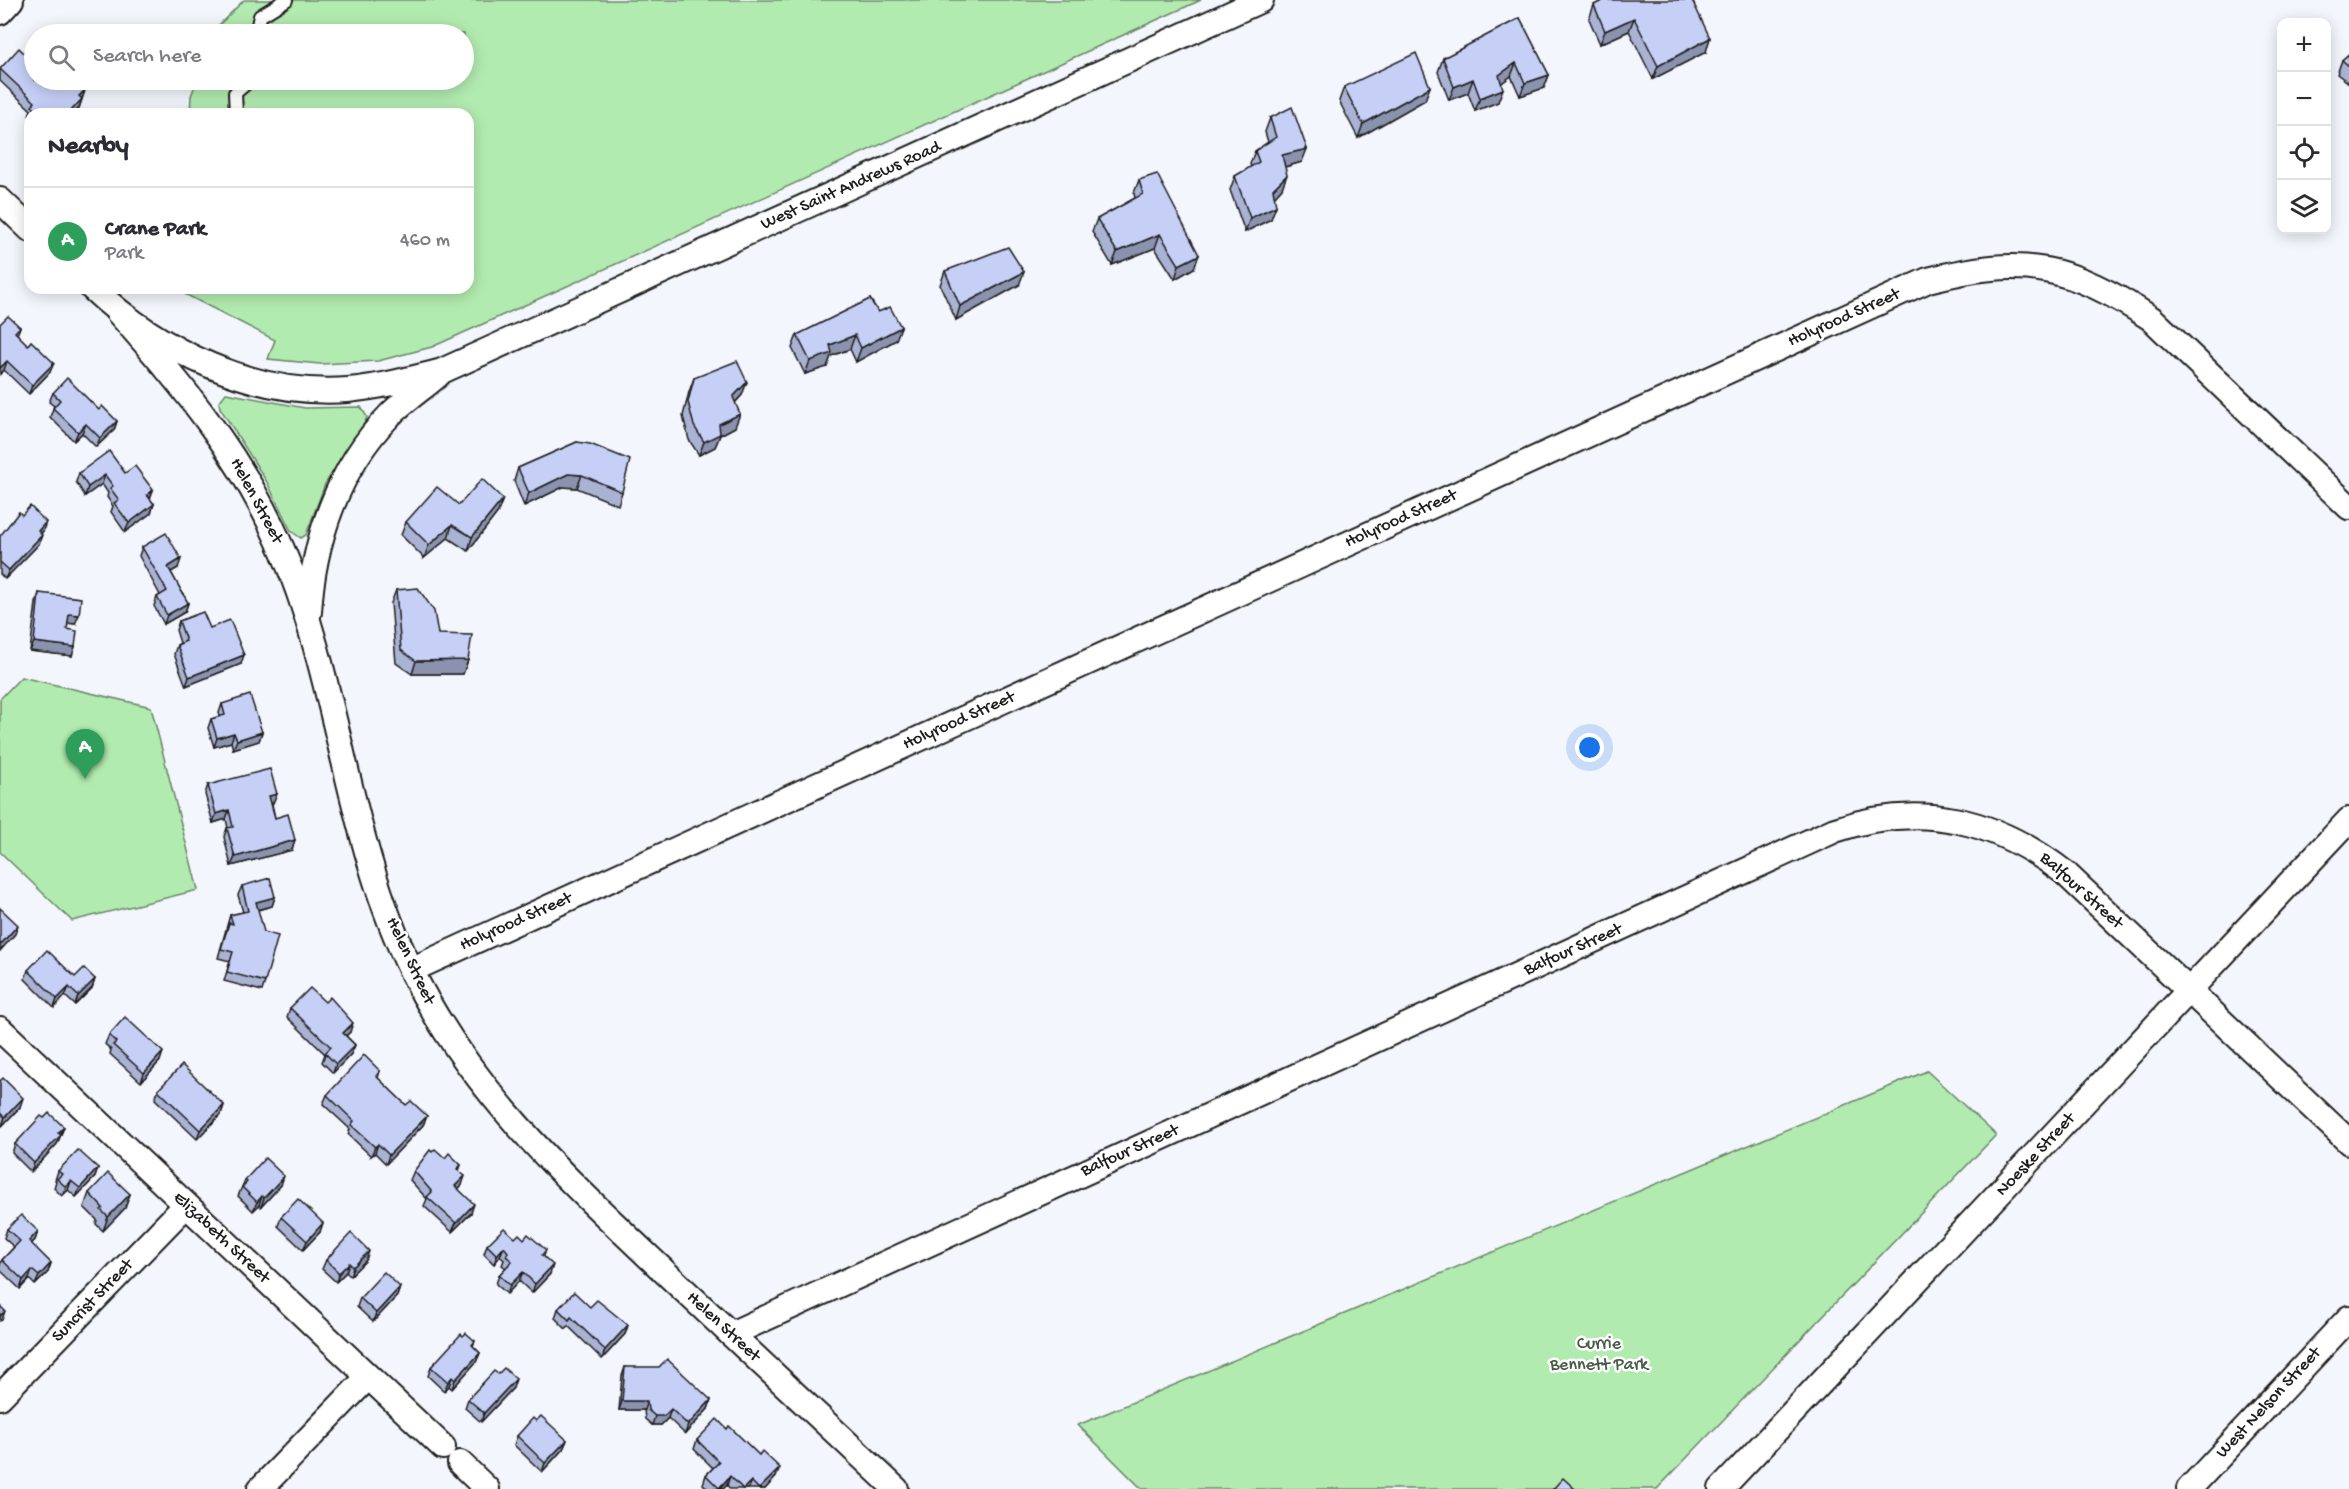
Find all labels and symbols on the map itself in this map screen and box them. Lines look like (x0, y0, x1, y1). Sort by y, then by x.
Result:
street label: West Saint Andrews Road (758, 136, 946, 235)
street label: Holyrood Street (1785, 283, 1905, 352)
street label: Helen Street (225, 455, 288, 549)
street label: Holyrood Street (1342, 484, 1462, 553)
street label: Holyrood Street (900, 686, 1020, 755)
pin: A (66, 730, 104, 779)
your location (1575, 733, 1604, 762)
street label: Balfour Street (2034, 847, 2128, 935)
street label: Holyrood Street (457, 887, 577, 956)
street label: Helen Street (381, 914, 440, 1009)
street label: Balfour Street (1520, 918, 1627, 981)
street label: Noeske Street (1992, 1108, 2081, 1201)
street label: Balfour Street (1077, 1119, 1184, 1182)
street label: Elizabeth Street (168, 1188, 275, 1289)
street label: Suncrist Street (48, 1254, 139, 1347)
street label: Helen Street (682, 1287, 766, 1368)
park label: Currie Bennett Park (1549, 1334, 1650, 1376)
street label: West Nelson Street (2212, 1342, 2327, 1463)

